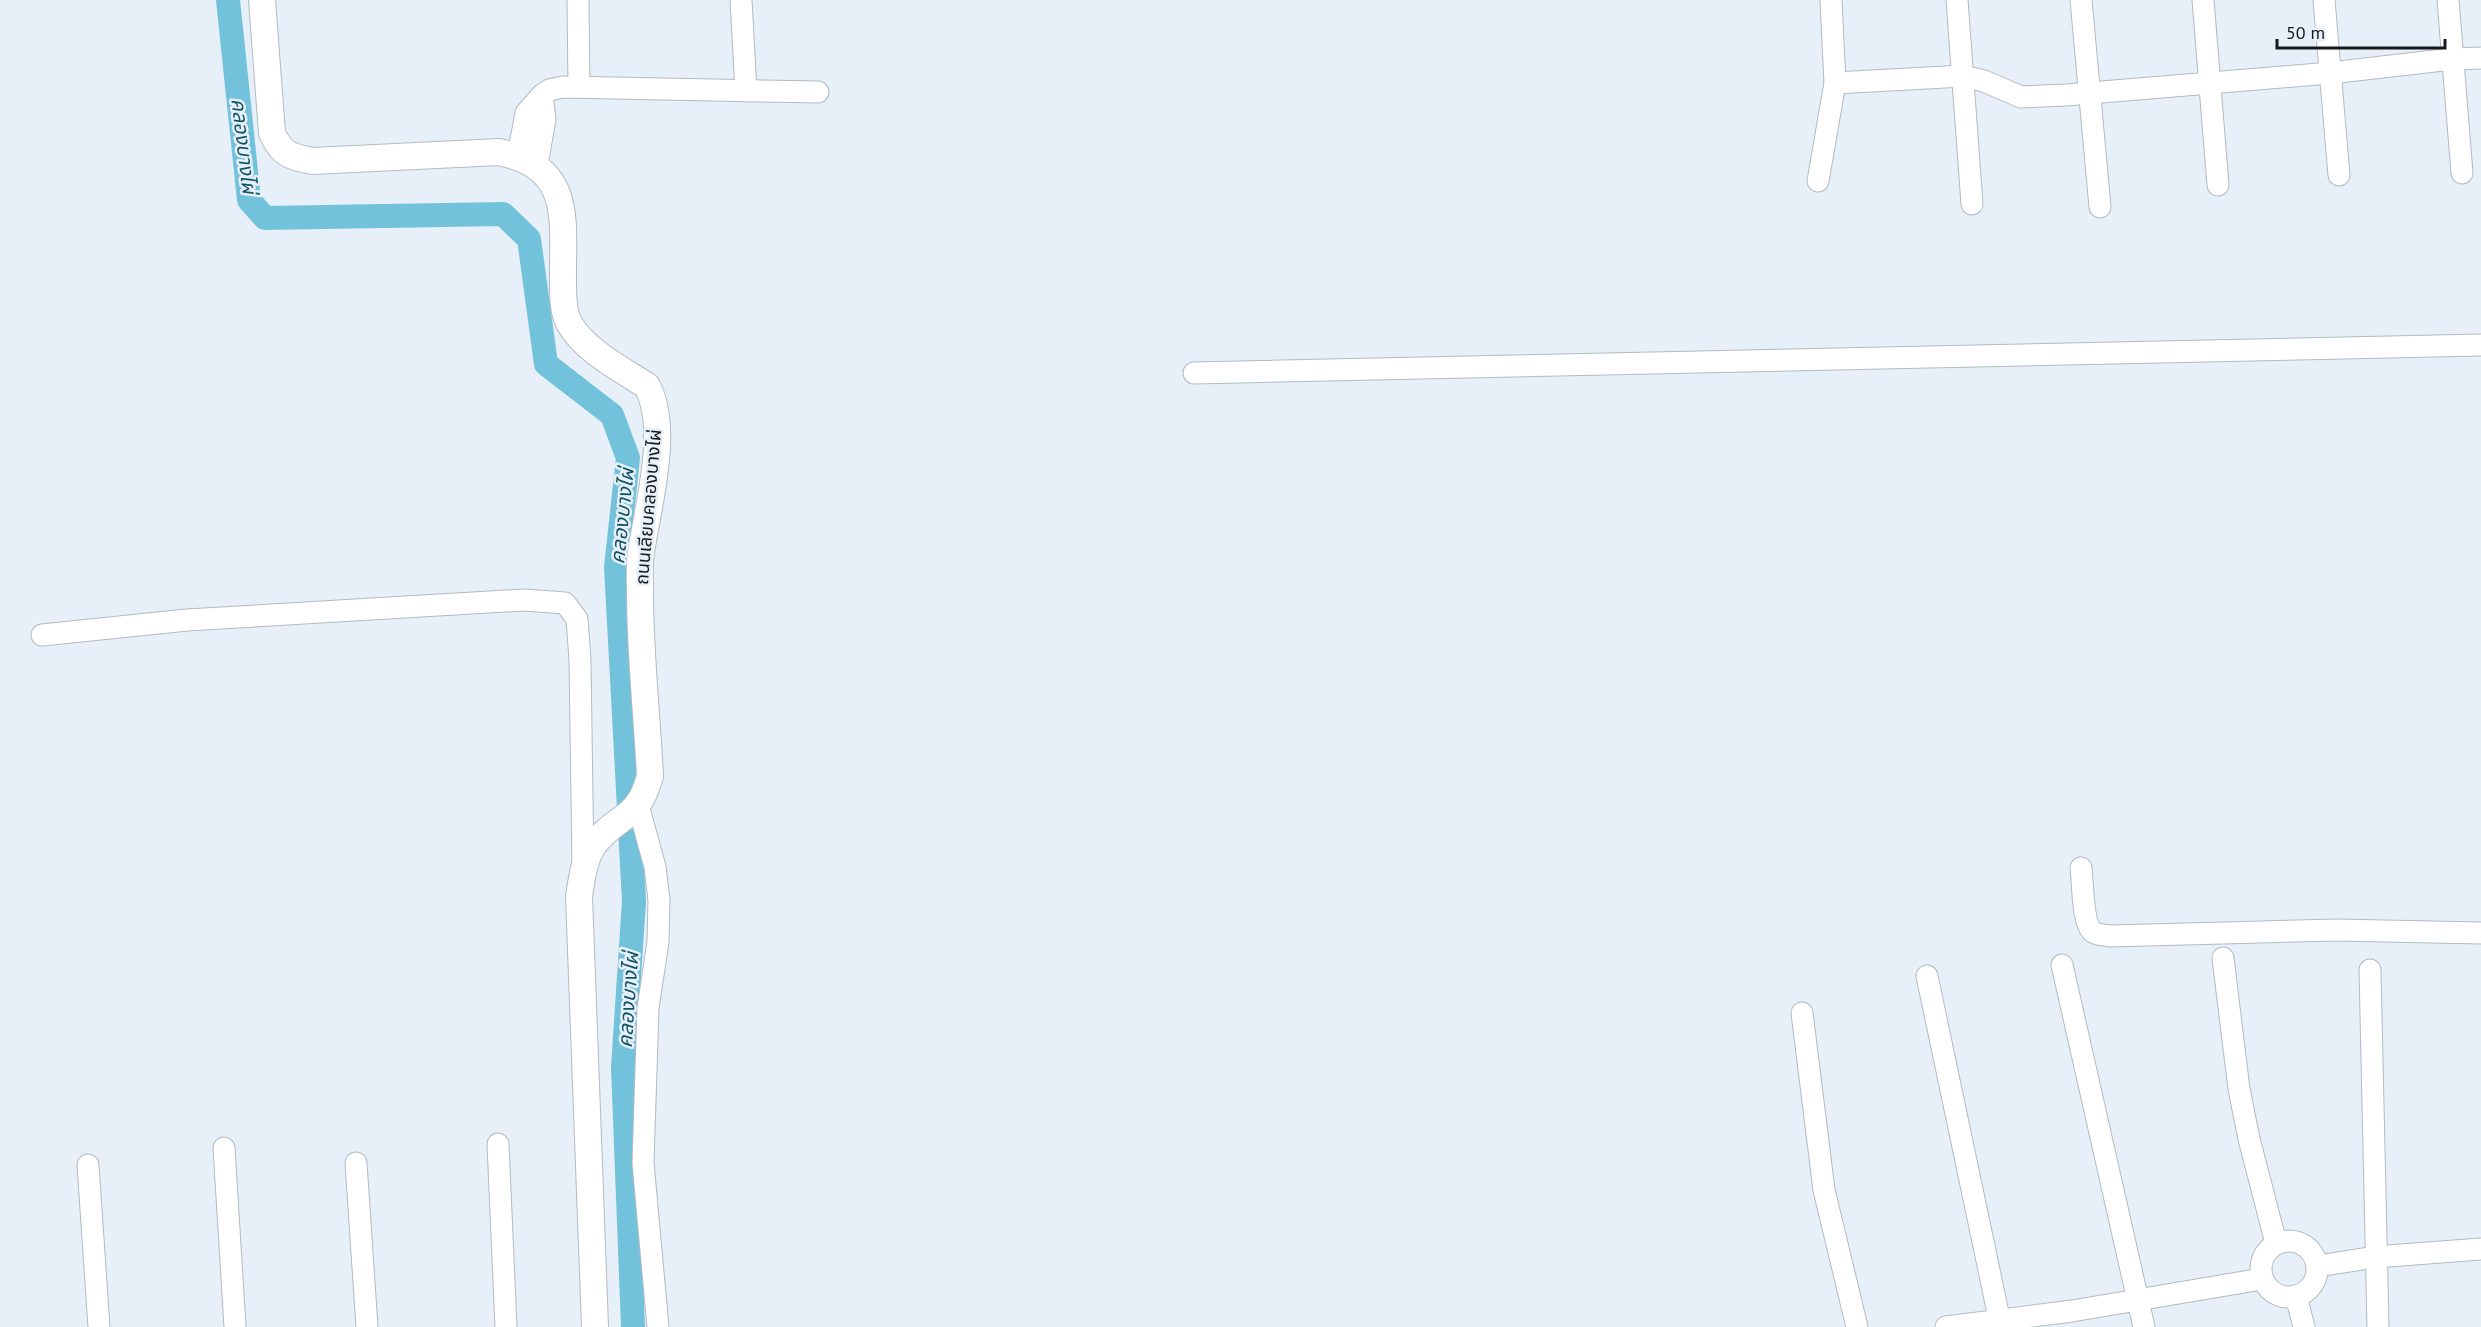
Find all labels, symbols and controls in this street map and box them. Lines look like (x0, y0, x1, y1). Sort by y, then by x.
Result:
scale bar (2277, 12, 2445, 50)
text: 50 m (2286, 21, 2325, 44)
water label: คลองบางไผ่ (225, 97, 263, 198)
street label: ถนนเลียบคลองบางไผ่ (630, 428, 666, 586)
water label: คลองบางไผ่ (604, 464, 640, 565)
water label: คลองบางไผ่ (612, 948, 645, 1049)

